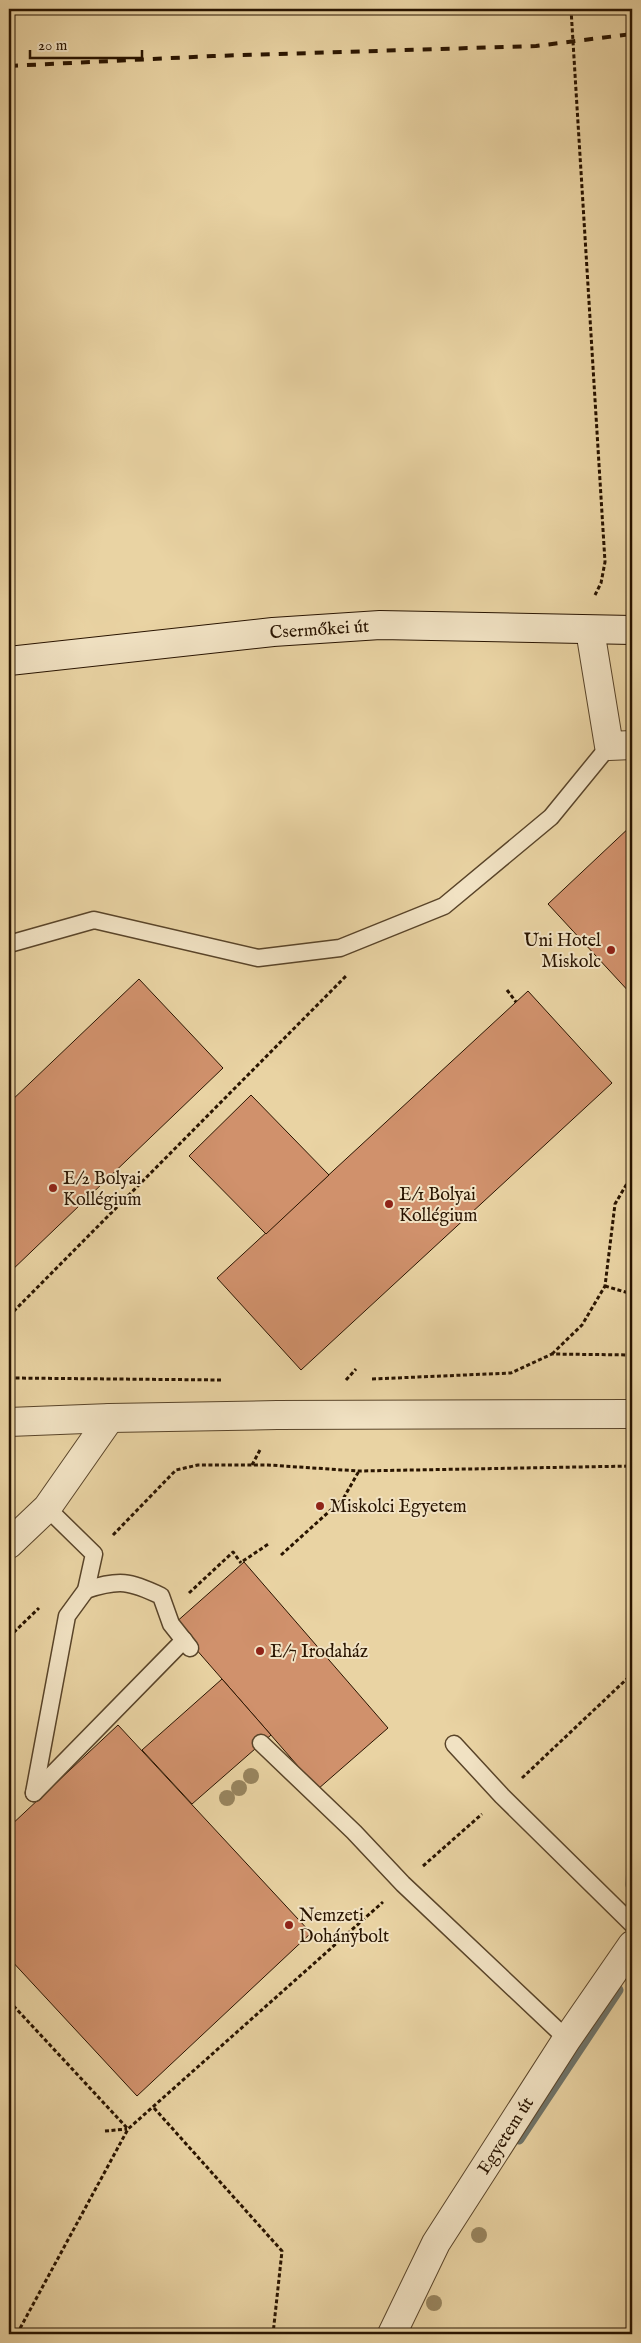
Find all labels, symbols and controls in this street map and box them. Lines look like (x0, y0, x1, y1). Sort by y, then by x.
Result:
scale bar (30, 28, 142, 60)
text: 20 m (38, 36, 68, 55)
street label: Csermőkei út (269, 616, 370, 645)
place label: Uni Hotel Miskolc (524, 930, 601, 974)
marker: Uni Hotel Miskolc (605, 944, 617, 956)
place label: E/2 Bolyai Kollégium (63, 1168, 142, 1212)
marker: E/2 Bolyai Kollégium (47, 1182, 59, 1194)
place label: E/1 Bolyai Kollégium (399, 1184, 477, 1228)
marker: E/1 Bolyai Kollégium (383, 1198, 395, 1210)
place label: Miskolci Egyetem (330, 1496, 467, 1519)
marker: Miskolci Egyetem (314, 1500, 326, 1512)
place label: E/7 Irodaház (270, 1641, 368, 1664)
marker: E/7 Irodaház (254, 1645, 266, 1657)
place label: Nemzeti Dohánybolt (299, 1905, 389, 1949)
marker: Nemzeti Dohánybolt (283, 1919, 295, 1931)
street label: Egyetem út (473, 2093, 540, 2179)

